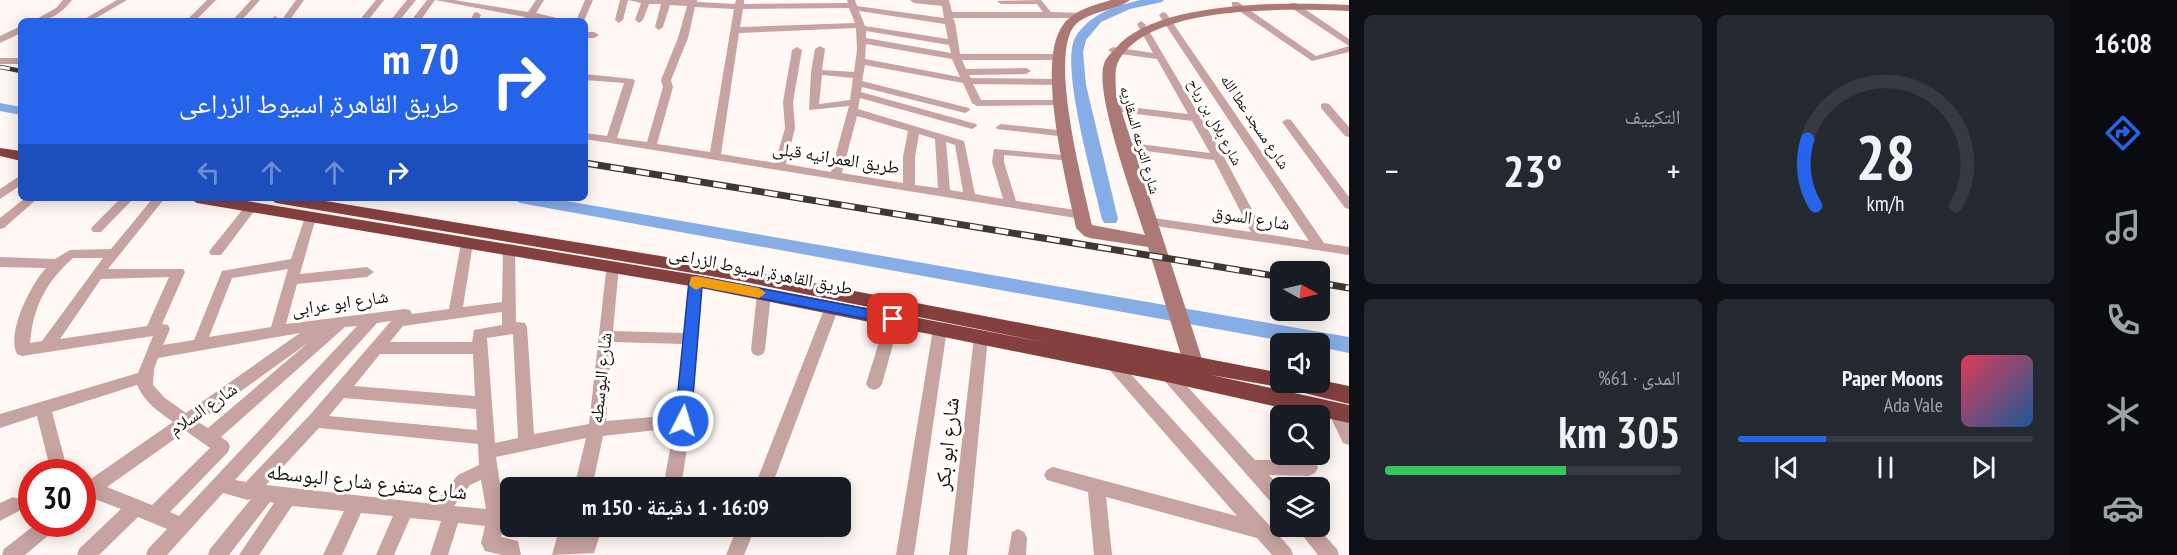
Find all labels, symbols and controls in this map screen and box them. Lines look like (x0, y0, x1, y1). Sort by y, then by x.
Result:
text: 16:08 (2094, 26, 2152, 60)
text: 70 m (382, 31, 459, 86)
icon: right (480, 42, 558, 120)
street label: شارع مسجد عطا الله (1216, 71, 1294, 173)
street label: شارع بلال بن رباح (1183, 75, 1247, 169)
street label: شارع الترعه السقاريه (1115, 84, 1165, 196)
text: طريق القاهرة, اسيوط الزراعى (179, 86, 459, 120)
text: التكييف (1624, 104, 1681, 130)
icon: directions (2102, 112, 2144, 154)
text: 28 (1855, 116, 1915, 197)
street label: طريق العمرانيه قبلى (771, 136, 901, 179)
text: 23° (1503, 141, 1562, 199)
text: − (1385, 149, 1399, 192)
text: + (1667, 149, 1681, 192)
icon: left (192, 156, 225, 189)
icon: ahead (255, 156, 288, 189)
icon: ahead (318, 156, 351, 189)
icon: right (381, 156, 414, 189)
text: km/h (1866, 190, 1904, 218)
street label: شارع السوق (1211, 200, 1291, 235)
icon: music (2102, 206, 2144, 248)
street label: طريق القاهرة, اسيوط الزراعى (667, 241, 855, 300)
north arrow (1270, 261, 1330, 321)
map controls (1270, 261, 1330, 537)
street label: شارع ابو عرابى (290, 284, 390, 321)
pin (867, 293, 918, 344)
icon: phone (2102, 299, 2144, 341)
icon: arrive (876, 302, 909, 335)
street label: شارع البوسطه (584, 331, 617, 424)
button: sound (1270, 333, 1330, 393)
text: Paper Moons (1842, 364, 1943, 392)
text: المدى · 61% (1598, 365, 1681, 391)
street label: شارع السلام (164, 377, 242, 441)
position arrow (651, 389, 715, 453)
text: Ada Vale (1884, 392, 1943, 418)
icon: climate (2102, 393, 2144, 435)
street label: شارع ابو بكر (928, 396, 965, 493)
text: 305 km (1558, 402, 1681, 460)
button: search (1270, 405, 1330, 465)
icon: previous (1770, 451, 1803, 484)
icon: pause (1869, 451, 1902, 484)
icon: next (1967, 451, 2000, 484)
street label: شارع متفرع شارع البوسطه (265, 458, 469, 505)
speed limit sign: 30 (18, 459, 96, 537)
button: layers (1270, 477, 1330, 537)
icon: car (2102, 487, 2144, 529)
text: 16:09 · 1 دقيقة · 150 m (582, 493, 769, 521)

